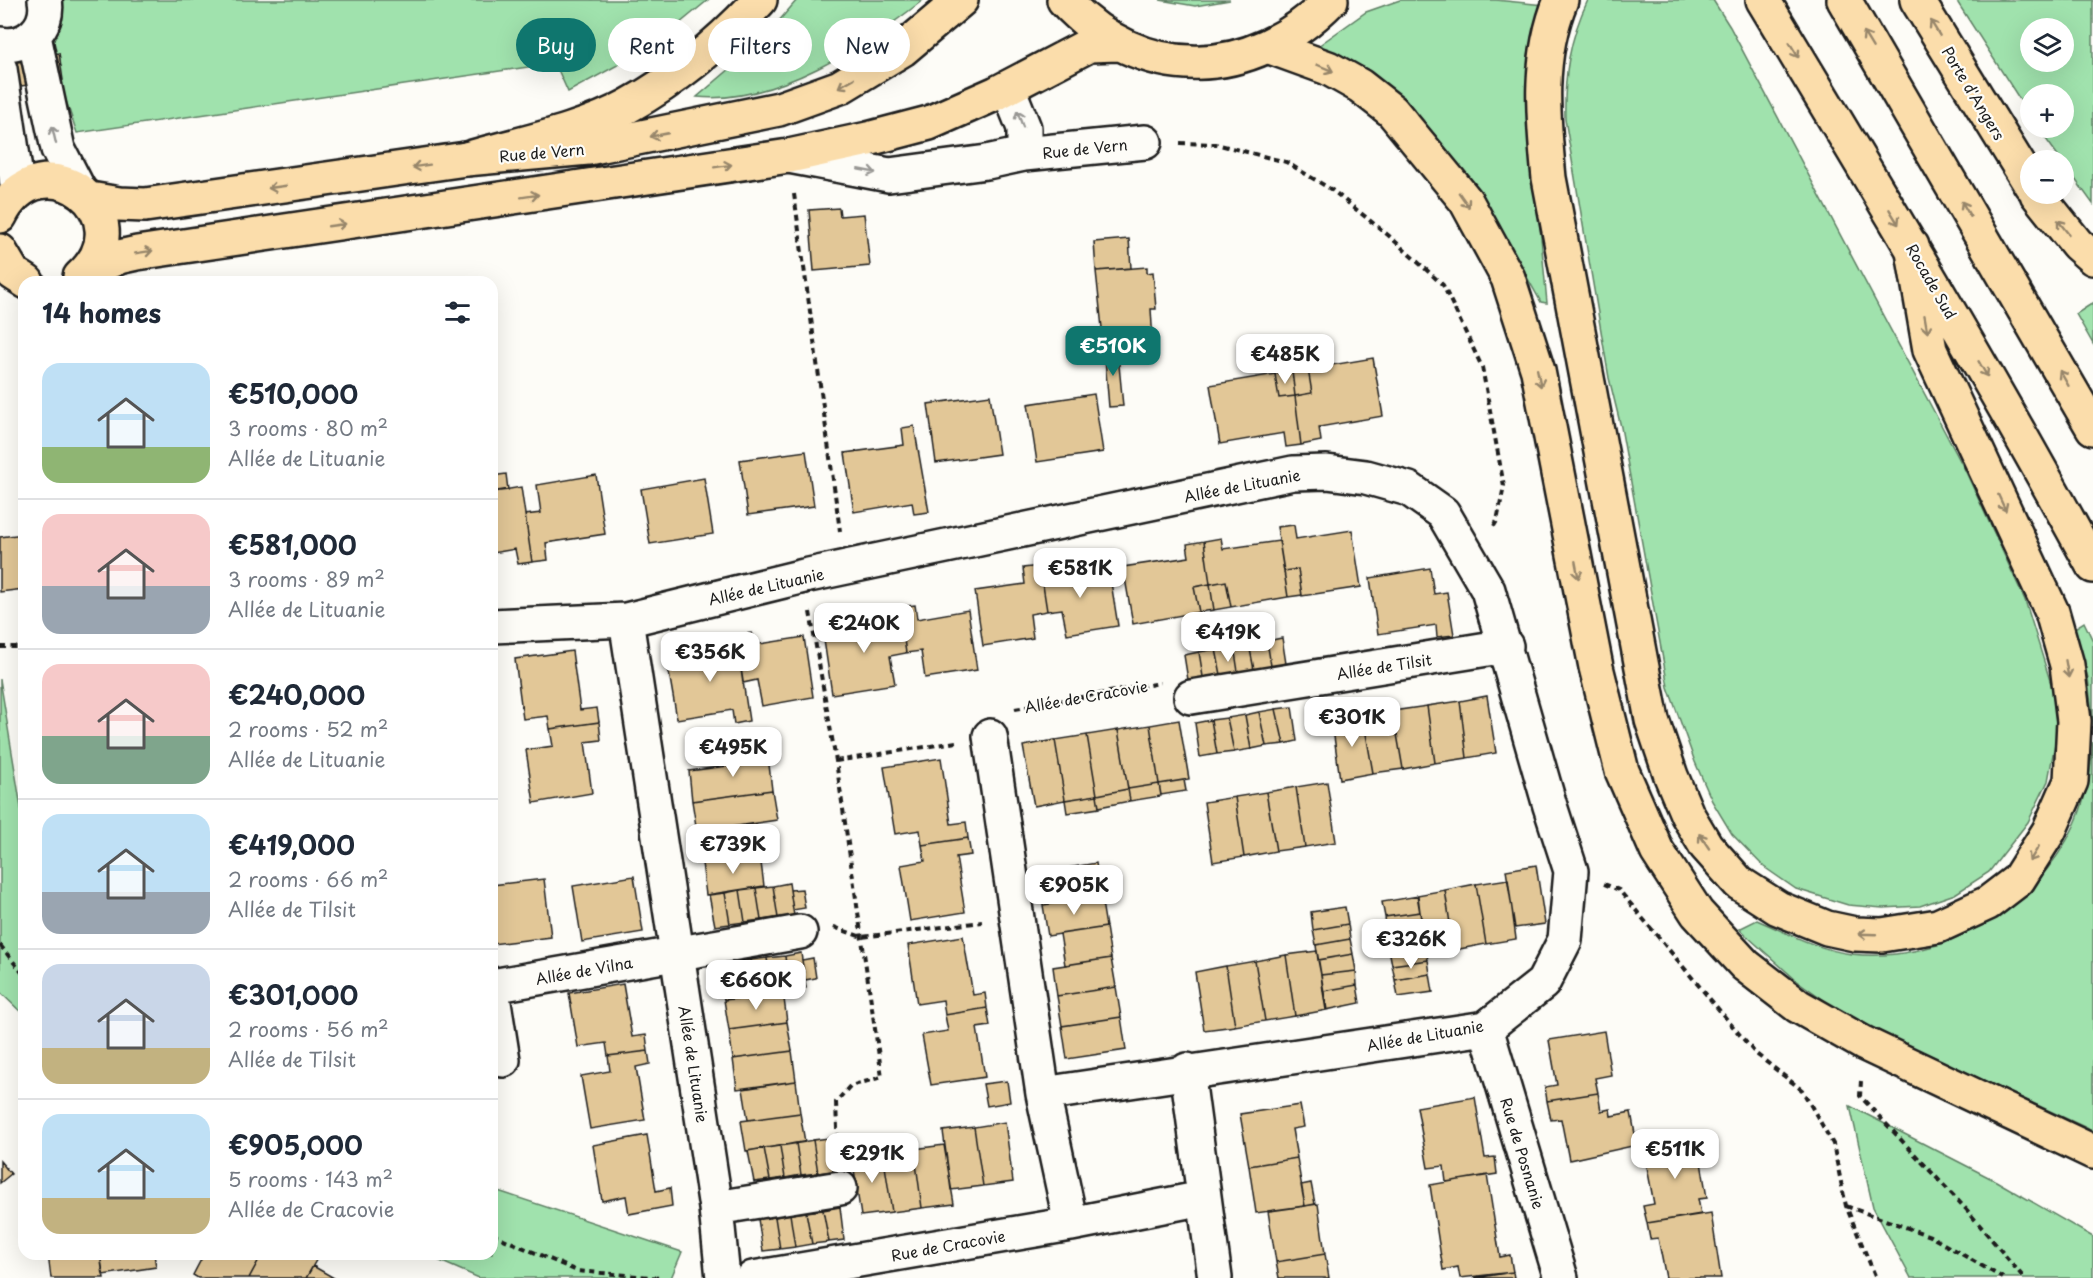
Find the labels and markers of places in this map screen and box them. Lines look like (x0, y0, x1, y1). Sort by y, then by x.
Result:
pin: €510K (1071, 326, 1155, 377)
pin: €485K (1243, 334, 1327, 385)
pin: €581K (1038, 548, 1122, 599)
pin: €240K (822, 603, 906, 654)
pin: €419K (1186, 612, 1270, 663)
pin: €356K (668, 632, 752, 683)
pin: €301K (1310, 697, 1394, 748)
pin: €495K (691, 727, 775, 778)
pin: €739K (691, 824, 775, 875)
pin: €905K (1032, 865, 1116, 916)
pin: €326K (1369, 919, 1453, 970)
pin: €660K (714, 960, 798, 1011)
pin: €511K (1633, 1129, 1717, 1180)
pin: €291K (830, 1133, 914, 1184)

